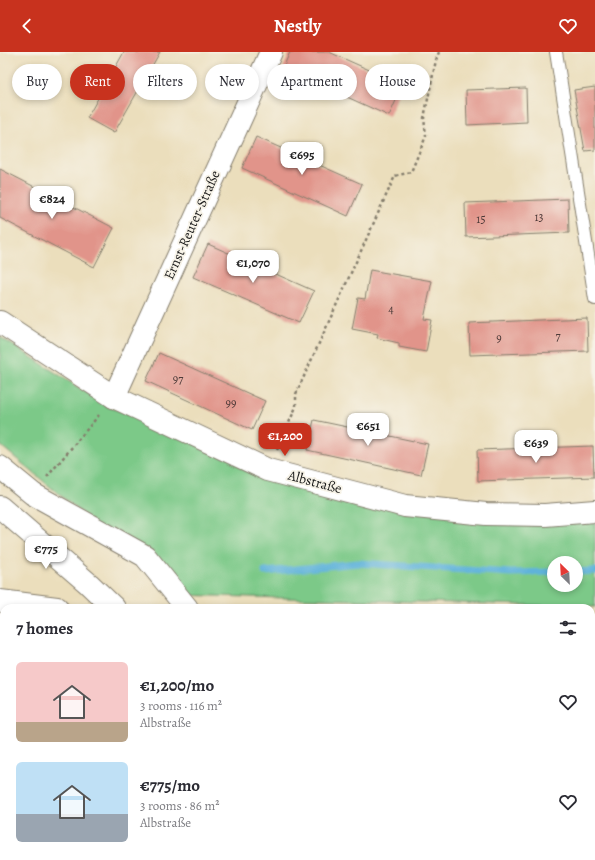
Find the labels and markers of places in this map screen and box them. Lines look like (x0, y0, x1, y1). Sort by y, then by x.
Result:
pin: €695 (278, 142, 326, 176)
pin: €824 (28, 186, 76, 220)
pin: €1,070 (220, 250, 286, 284)
pin: €651 (344, 413, 392, 447)
pin: €1,200 (252, 423, 318, 457)
pin: €639 (512, 430, 560, 464)
pin: €775 (22, 536, 70, 570)

